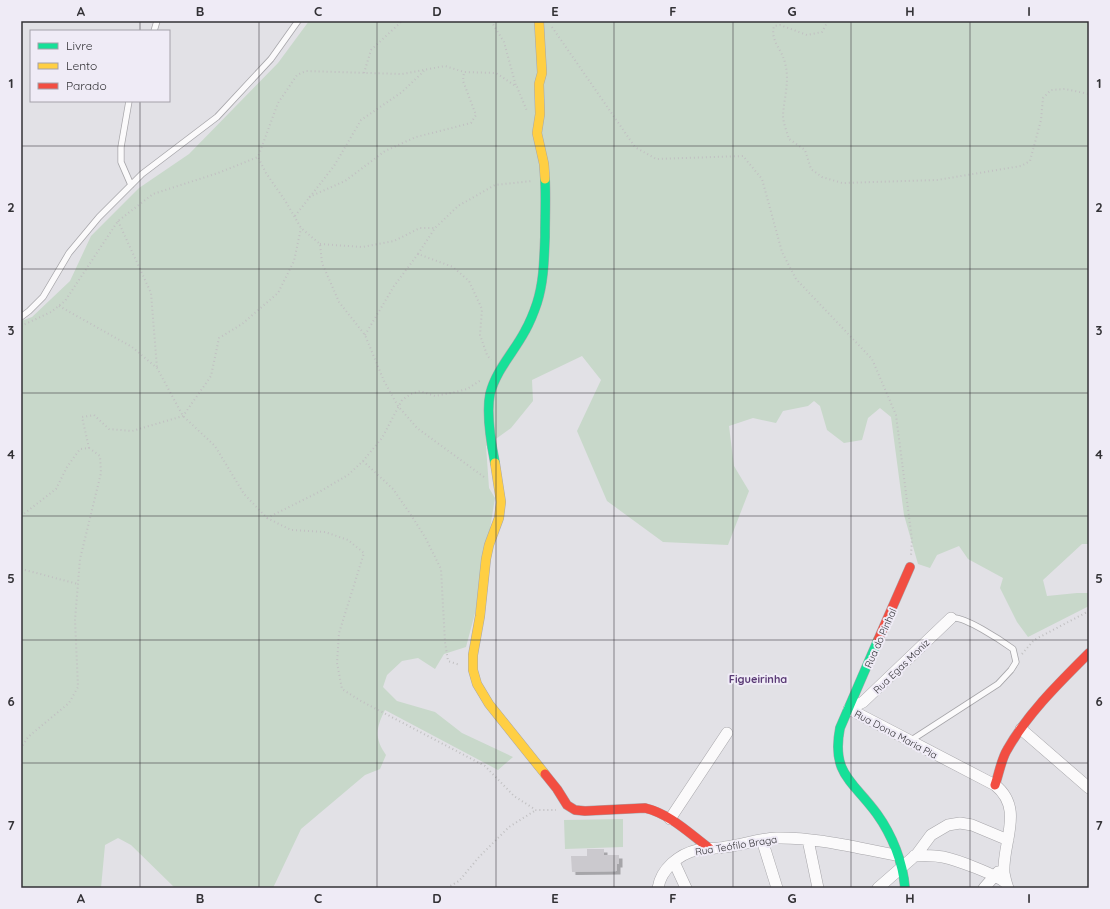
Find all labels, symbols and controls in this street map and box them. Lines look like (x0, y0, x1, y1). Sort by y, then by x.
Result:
text: A (77, 3, 86, 19)
text: B (196, 3, 204, 19)
text: C (314, 3, 322, 19)
text: D (432, 3, 442, 19)
text: E (551, 3, 559, 19)
text: F (669, 3, 677, 19)
text: G (787, 3, 797, 19)
text: H (905, 3, 915, 19)
text: I (1027, 3, 1031, 19)
legend (30, 30, 170, 102)
text: Livre (66, 38, 93, 53)
text: Lento (66, 58, 97, 73)
text: 1 (8, 75, 14, 91)
text: 1 (1096, 75, 1102, 91)
text: Parado (66, 78, 107, 93)
text: 2 (7, 199, 15, 215)
text: 2 (1095, 199, 1103, 215)
text: 3 (8, 322, 15, 338)
text: 3 (1096, 322, 1103, 338)
text: 4 (7, 446, 15, 462)
text: 4 (1095, 446, 1103, 462)
text: 5 (7, 570, 15, 586)
text: 5 (1095, 570, 1103, 586)
street label: Rua do Pinhal (862, 606, 899, 670)
street label: Rua Egas Moniz (870, 636, 932, 697)
district label: Figueirinha (729, 672, 787, 686)
text: 6 (7, 693, 15, 709)
text: 6 (1095, 693, 1103, 709)
street label: Rua Dona Maria Pia (852, 707, 940, 762)
text: 7 (7, 817, 15, 833)
text: 7 (1095, 817, 1103, 833)
street label: Rua Teófilo Braga (694, 833, 778, 858)
text: A (77, 890, 86, 906)
text: B (196, 890, 204, 906)
text: C (314, 890, 322, 906)
text: D (432, 890, 442, 906)
text: E (551, 890, 559, 906)
text: F (669, 890, 677, 906)
text: G (787, 890, 797, 906)
text: H (905, 890, 915, 906)
text: I (1027, 890, 1031, 906)

